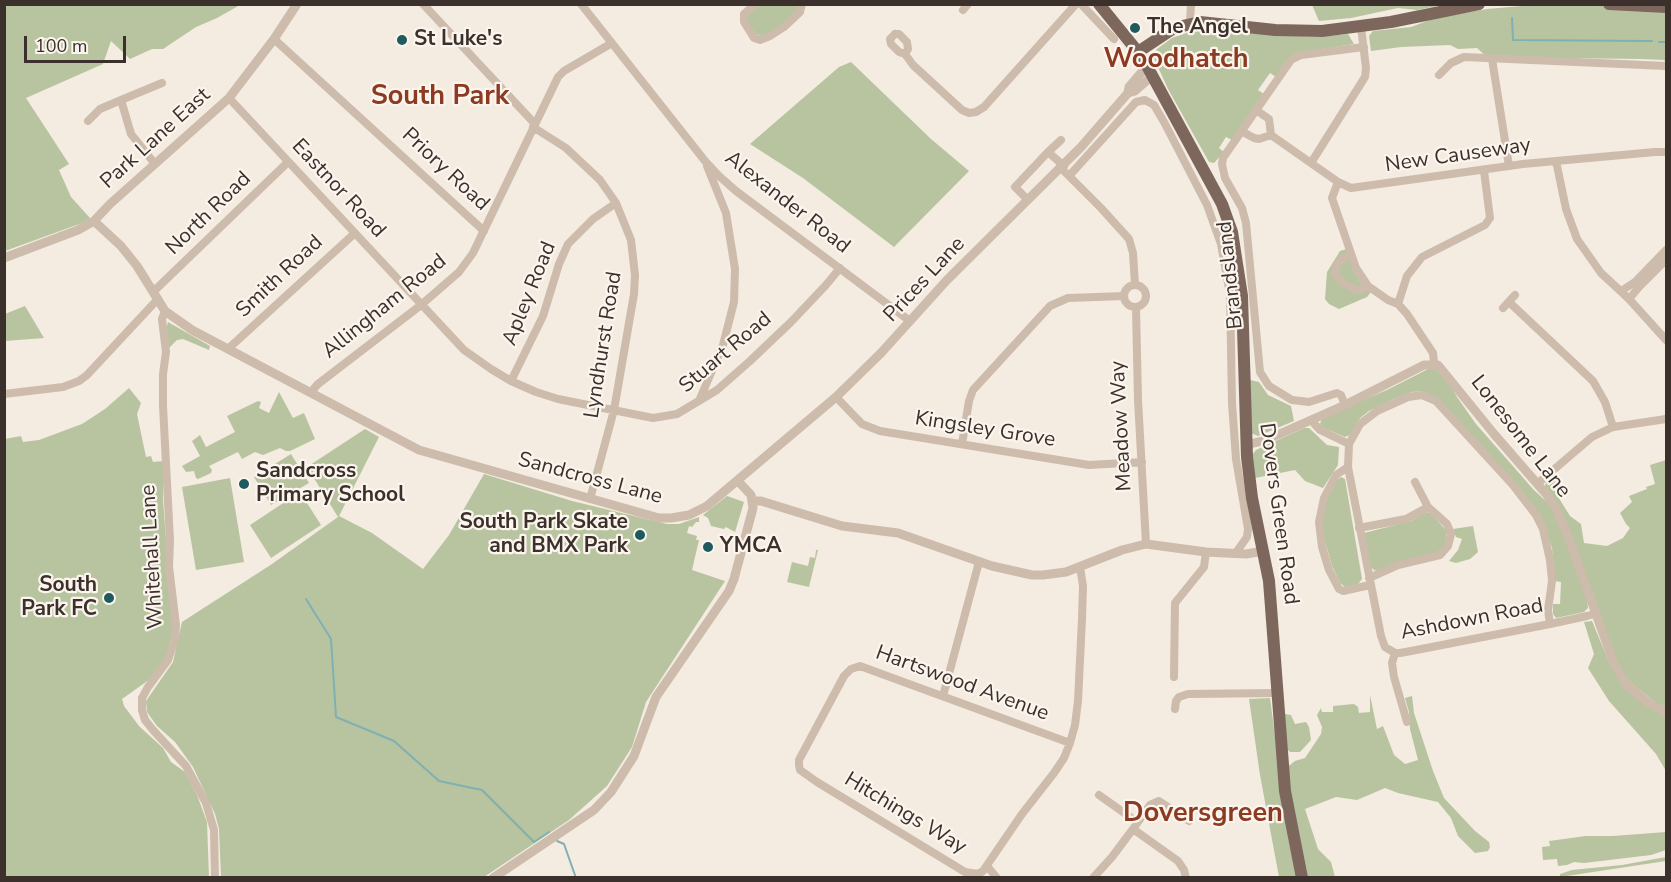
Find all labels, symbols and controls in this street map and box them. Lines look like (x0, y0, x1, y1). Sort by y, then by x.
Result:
place label: The Angel (1147, 15, 1248, 41)
marker: The Angel (1128, 21, 1142, 35)
scale bar (27, 24, 129, 62)
place label: St Luke's (414, 27, 502, 53)
marker: St Luke's (395, 33, 409, 47)
text: 100 m (35, 34, 87, 58)
district label: Woodhatch (1104, 44, 1248, 76)
district label: South Park (371, 81, 509, 113)
street label: Park Lane East (96, 83, 216, 195)
street label: Priory Road (396, 123, 494, 217)
street label: New Causeway (1384, 133, 1532, 179)
street label: Eastnor Road (286, 134, 390, 244)
street label: Alexander Road (719, 146, 855, 260)
street label: North Road (161, 167, 257, 261)
street label: Brandsland (1213, 220, 1249, 330)
street label: Smith Road (231, 231, 329, 323)
street label: Prices Lane (879, 232, 971, 328)
street label: Apley Road (498, 238, 562, 350)
street label: Allingham Road (318, 249, 452, 365)
street label: Lyndhurst Road (580, 270, 628, 420)
street label: Stuart Road (675, 307, 777, 399)
street label: Meadow Way (1106, 360, 1138, 492)
street label: Lonesome Lane (1465, 371, 1575, 503)
street label: Kingsley Grove (913, 406, 1057, 454)
street label: Dovers Green Road (1253, 422, 1303, 606)
street label: Sandcross Lane (515, 448, 665, 510)
place label: Sandcross Primary School (256, 459, 405, 509)
marker: Sandcross Primary School (237, 477, 251, 491)
street label: Whitehall Lane (137, 484, 169, 630)
place label: South Park Skate and BMX Park (459, 510, 628, 560)
marker: South Park Skate and BMX Park (633, 528, 647, 542)
place label: YMCA (720, 534, 782, 560)
marker: YMCA (701, 540, 715, 554)
place label: South Park FC (21, 573, 97, 623)
marker: South Park FC (102, 591, 116, 605)
street label: Ashdown Road (1399, 594, 1545, 646)
street label: Hartswood Avenue (872, 641, 1052, 727)
street label: Hitchings Way (839, 768, 971, 860)
district label: Doversgreen (1123, 798, 1283, 830)

